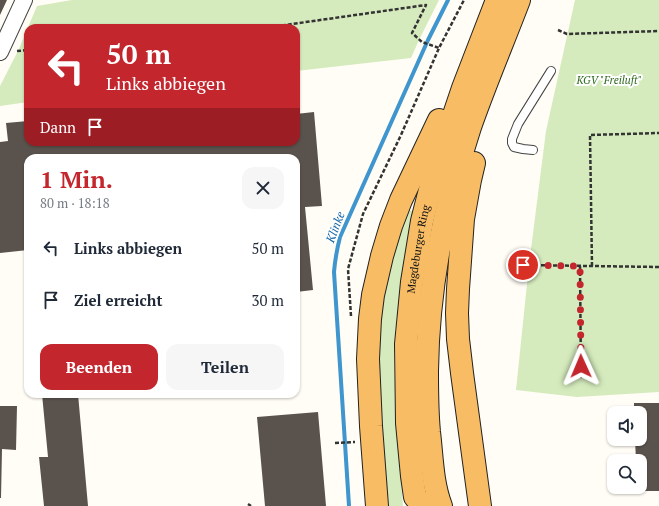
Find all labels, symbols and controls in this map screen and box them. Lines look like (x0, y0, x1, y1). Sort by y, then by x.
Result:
text: 50 m (106, 35, 171, 72)
icon: left (40, 40, 92, 92)
text: Links abbiegen (106, 71, 226, 95)
park label: KGV "Freiluft" (575, 73, 642, 87)
icon: arrive (84, 116, 106, 138)
text: Dann (40, 117, 76, 137)
text: 1 Min. (40, 163, 113, 195)
button: close (242, 167, 284, 209)
text: 80 m · 18:18 (40, 194, 110, 212)
street label: Magdeburger Ring (404, 203, 433, 294)
water label: Klinke (322, 209, 348, 246)
icon: left (40, 237, 62, 259)
text: Links abbiegen (74, 238, 182, 258)
text: 50 m (251, 238, 284, 258)
pin (506, 248, 540, 282)
icon: arrive (512, 254, 534, 276)
icon: arrive (40, 289, 62, 311)
text: Ziel erreicht (74, 290, 162, 310)
text: 30 m (251, 290, 284, 310)
button: Beenden (40, 344, 158, 390)
button: Teilen (166, 344, 284, 390)
position arrow (560, 345, 602, 387)
map controls (607, 406, 647, 494)
button: sound (607, 406, 647, 446)
button: search (607, 454, 647, 494)

